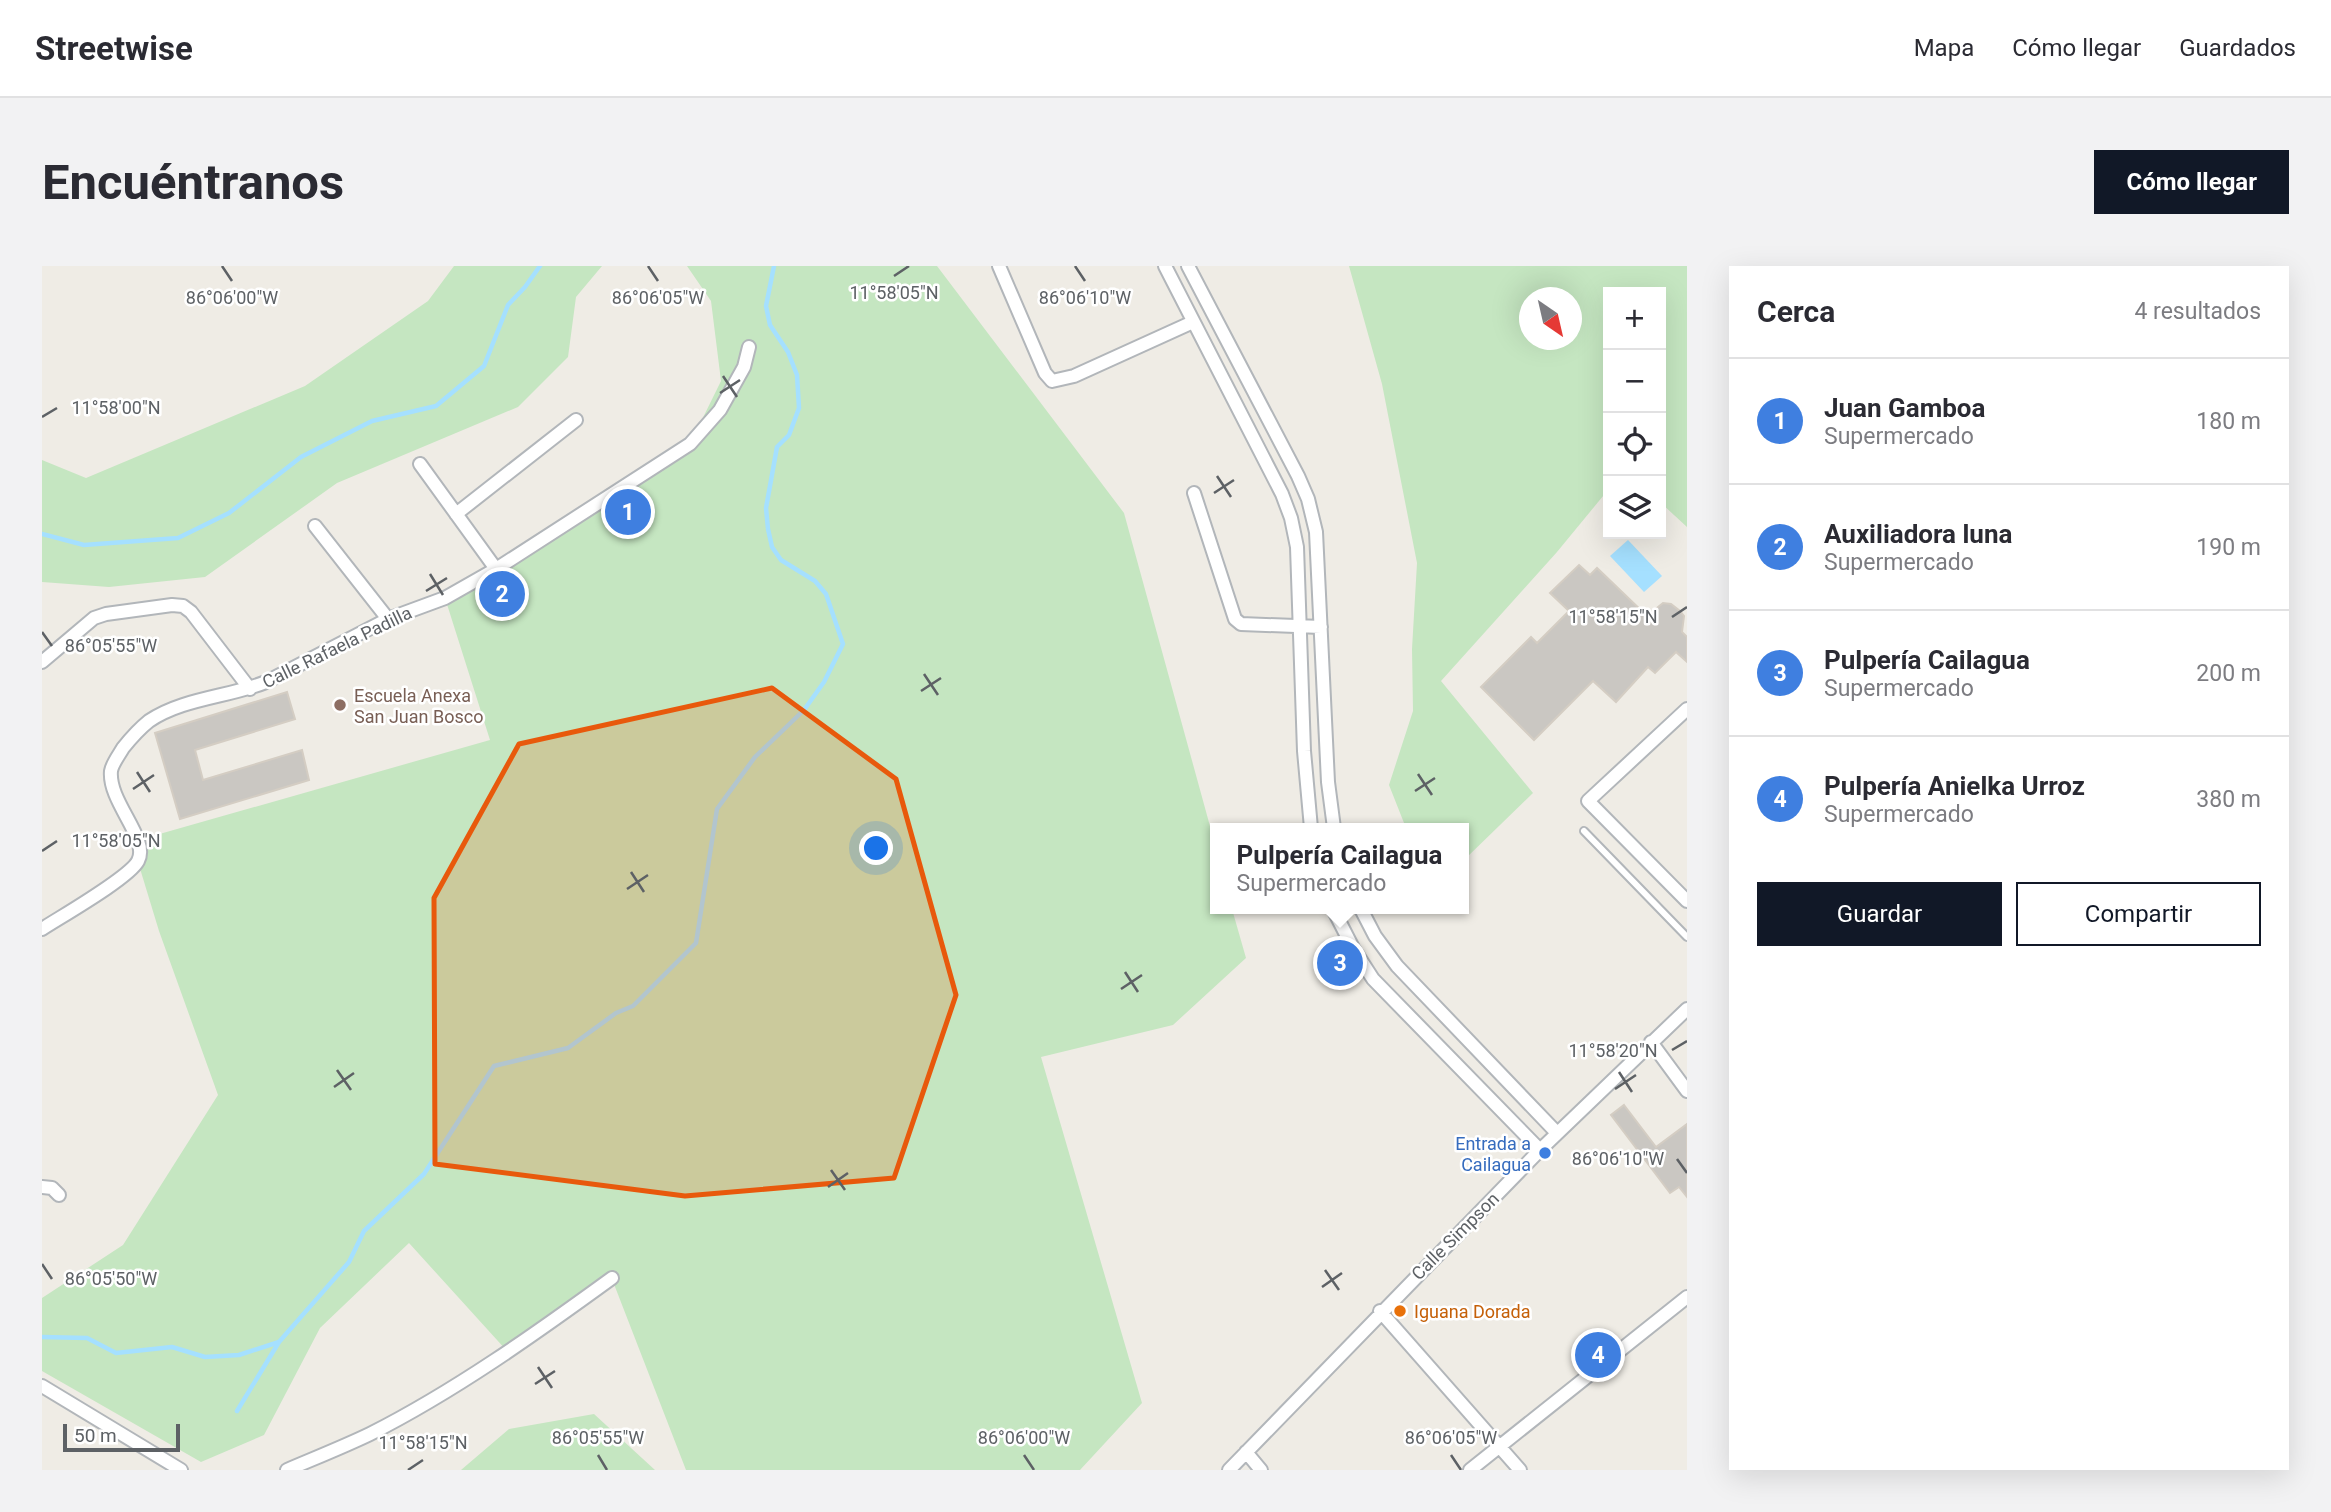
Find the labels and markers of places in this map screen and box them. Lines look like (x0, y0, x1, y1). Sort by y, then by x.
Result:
pin: 1 (605, 486, 651, 538)
pin: 2 (479, 568, 525, 620)
place label: Escuela Anexa San Juan Bosco (354, 685, 483, 727)
marker: Escuela Anexa San Juan Bosco (332, 697, 348, 713)
pin: 3 (1317, 937, 1363, 989)
place label: Entrada a Cailagua (1455, 1133, 1531, 1175)
marker: Entrada a Cailagua (1537, 1145, 1553, 1161)
place label: Iguana Dorada (1414, 1301, 1530, 1322)
marker: Iguana Dorada (1392, 1303, 1408, 1319)
pin: 4 (1575, 1329, 1621, 1381)

